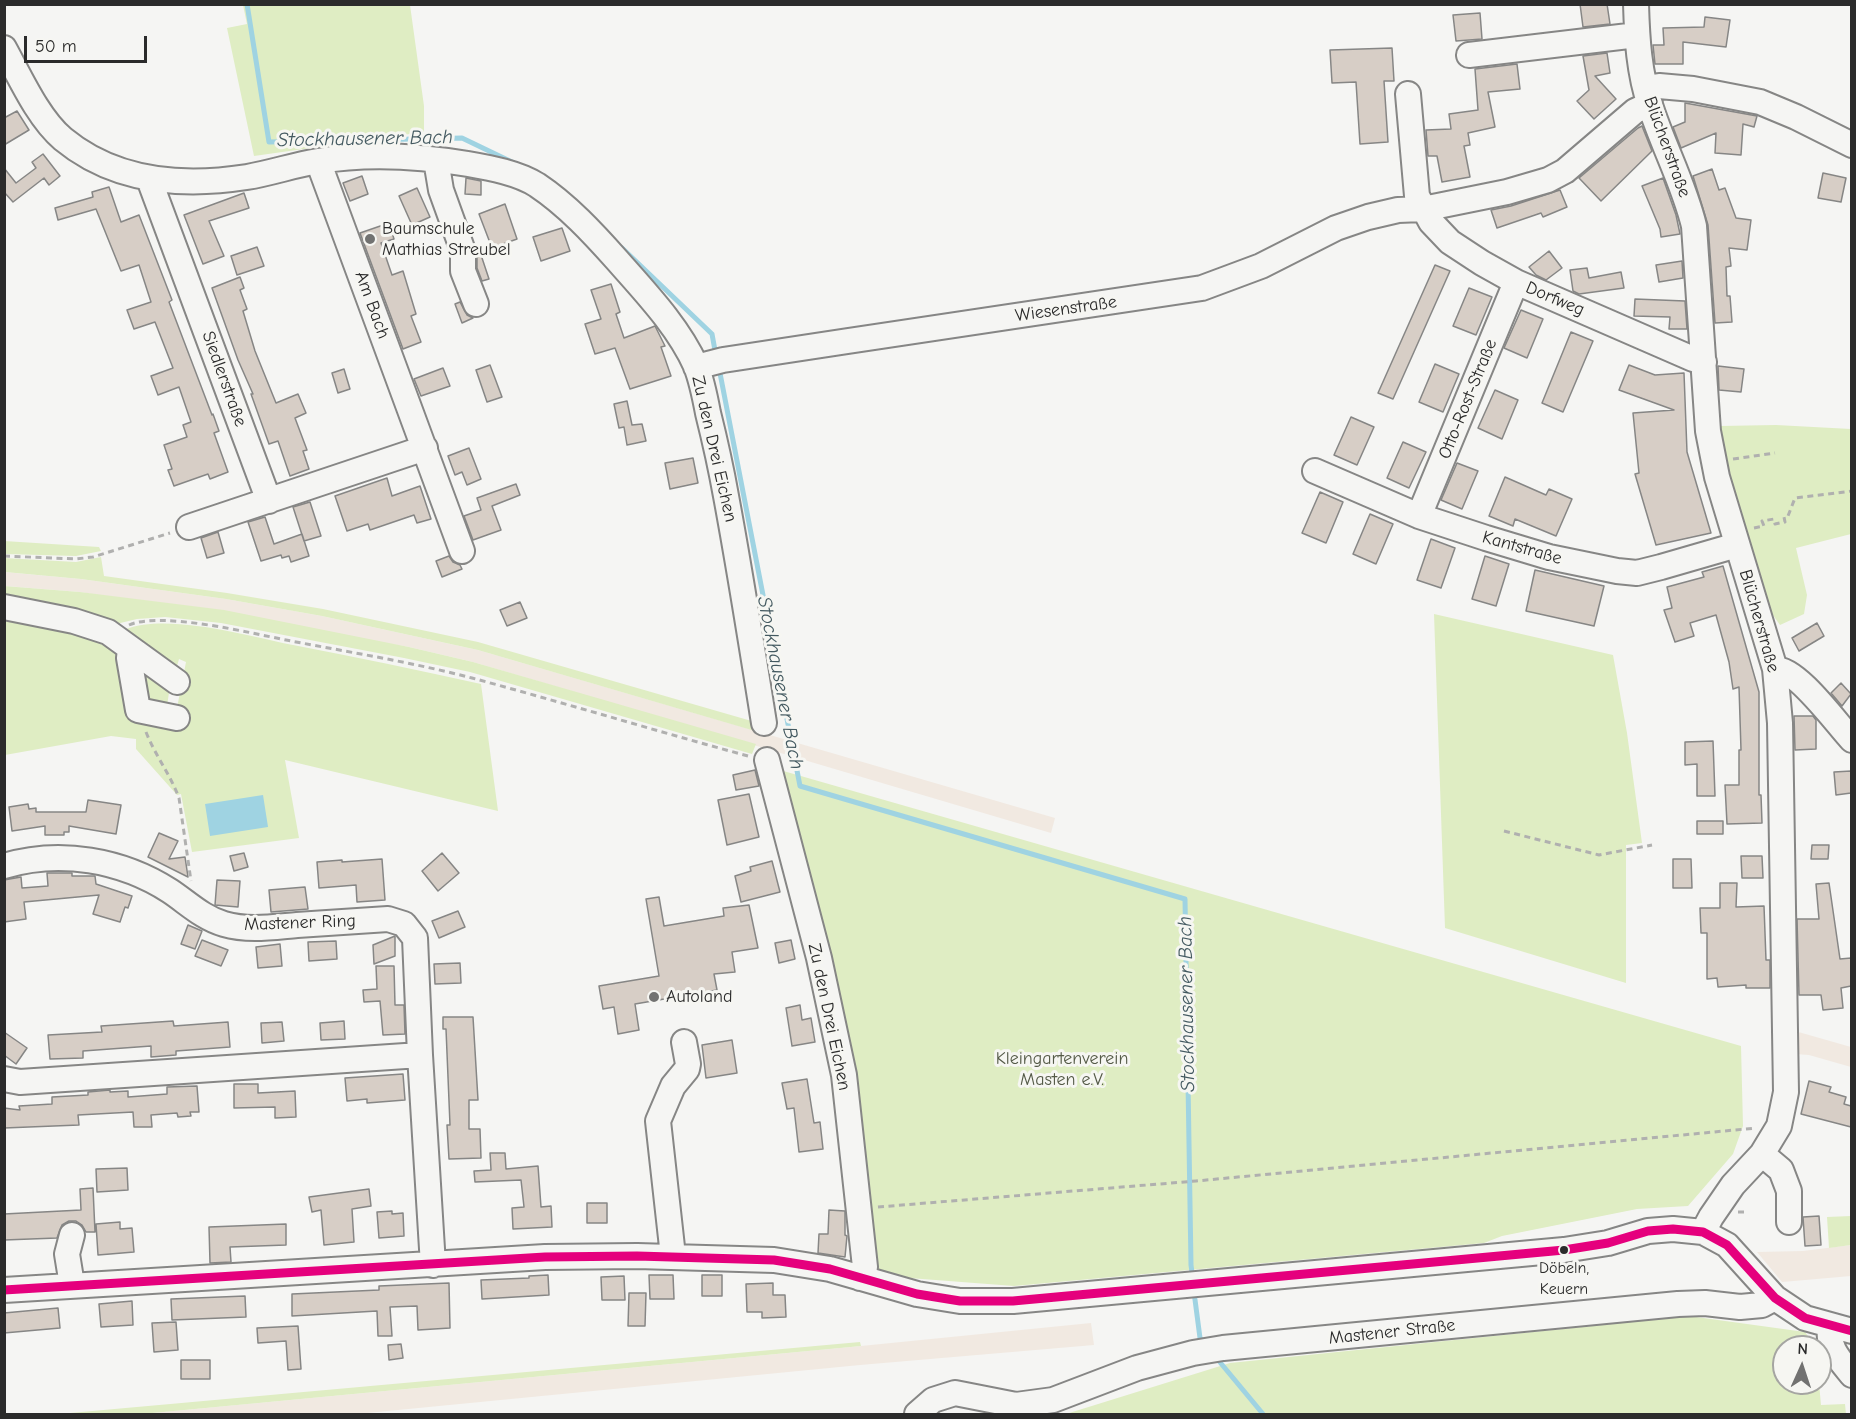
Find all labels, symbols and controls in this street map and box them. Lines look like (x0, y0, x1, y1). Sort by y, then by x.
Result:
scale bar (27, 24, 150, 62)
text: 50 m (35, 36, 77, 57)
street label: Blücherstraße (1639, 94, 1695, 200)
water label: Stockhausener Bach (277, 125, 453, 153)
place label: Baumschule Mathias Streubel (382, 218, 511, 260)
marker: Baumschule Mathias Streubel (363, 232, 377, 246)
street label: Am Bach (350, 268, 394, 342)
street label: Dorfweg (1522, 277, 1588, 321)
street label: Wiesenstraße (1014, 291, 1118, 327)
street label: Siedlerstraße (197, 328, 251, 430)
street label: Otto-Rost-Straße (1434, 336, 1502, 462)
street label: Zu den Drei Eichen (687, 374, 741, 524)
street label: Kantstraße (1480, 526, 1564, 570)
street label: Blücherstraße (1734, 567, 1784, 675)
water label: Stockhausener Bach (751, 594, 809, 772)
street label: Mastener Ring (244, 910, 356, 936)
water label: Stockhausener Bach (1173, 916, 1201, 1092)
street label: Zu den Drei Eichen (803, 942, 855, 1092)
place label: Autoland (666, 986, 733, 1008)
marker: Autoland (647, 990, 661, 1004)
park label: Kleingartenverein Masten e.V. (996, 1048, 1128, 1090)
marker: Döbeln, Keuern (1558, 1244, 1570, 1256)
place label: Döbeln, Keuern (1539, 1258, 1589, 1296)
street label: Mastener Straße (1328, 1315, 1456, 1349)
north arrow (1772, 1335, 1832, 1395)
text: N (1797, 1340, 1809, 1358)

